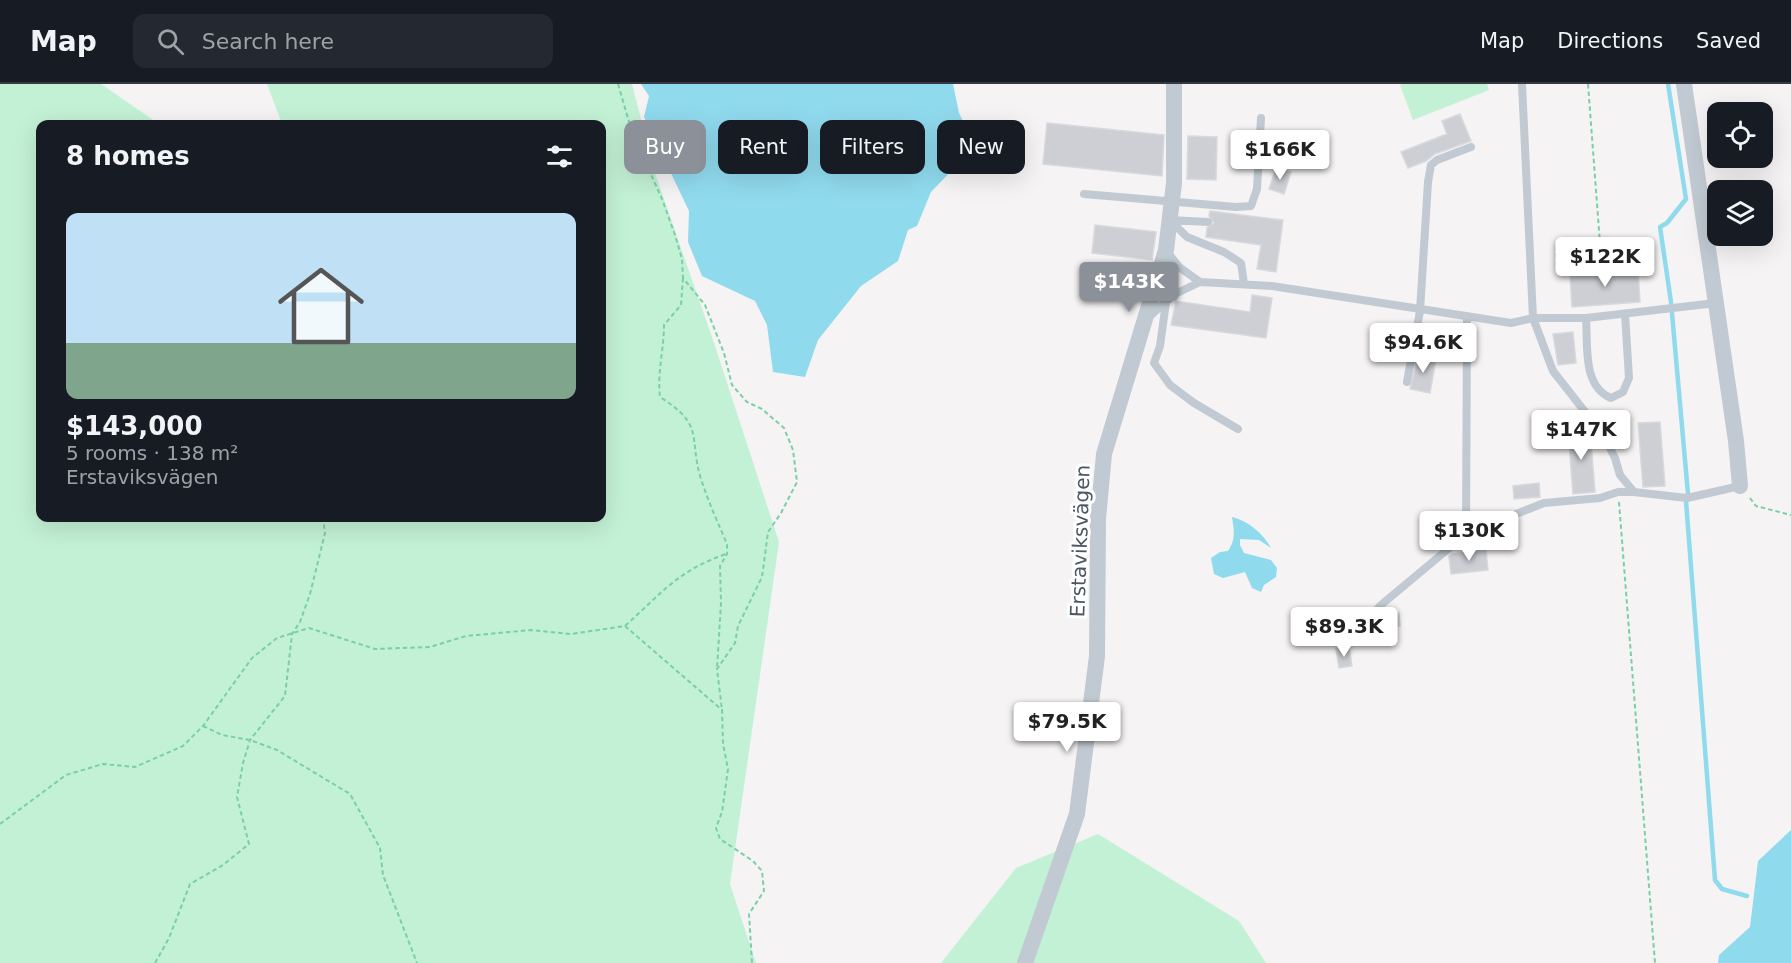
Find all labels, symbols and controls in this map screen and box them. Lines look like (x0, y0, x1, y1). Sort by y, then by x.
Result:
search box (133, 14, 553, 68)
text: Map (30, 25, 97, 58)
icon: search (154, 25, 187, 58)
text: Search here (202, 29, 334, 54)
text: Map (1480, 29, 1524, 53)
text: Directions (1557, 29, 1663, 53)
text: Saved (1696, 29, 1761, 53)
map controls (1707, 102, 1773, 246)
button: locate (1707, 102, 1773, 168)
chip: Buy (624, 120, 706, 174)
chip: Rent (718, 120, 808, 174)
chip: Filters (820, 120, 925, 174)
chip: New (937, 120, 1025, 174)
pin: $166K (1238, 130, 1322, 181)
text: $166K (1244, 137, 1316, 161)
icon: filters (543, 140, 576, 173)
text: 8 homes (66, 141, 190, 171)
button: layers (1707, 180, 1773, 246)
pin: $122K (1563, 237, 1647, 288)
text: $122K (1569, 244, 1641, 268)
icon: home (267, 252, 375, 360)
pin: $143K (1087, 262, 1171, 313)
text: $143K (1093, 269, 1165, 293)
pin: $94.6K (1374, 323, 1472, 374)
text: $94.6K (1384, 330, 1462, 354)
pin: $147K (1539, 410, 1623, 461)
text: $143,000 (66, 411, 203, 441)
text: $147K (1545, 417, 1617, 441)
text: 5 rooms · 138 m² (66, 441, 238, 465)
street label: Erstaviksvägen (1065, 464, 1095, 618)
text: Erstaviksvägen (66, 465, 219, 489)
pin: $130K (1427, 511, 1511, 562)
text: $130K (1433, 518, 1505, 542)
pin: $89.3K (1295, 607, 1393, 658)
text: $89.3K (1305, 614, 1383, 638)
pin: $79.5K (1018, 702, 1116, 753)
text: $79.5K (1028, 709, 1106, 733)

